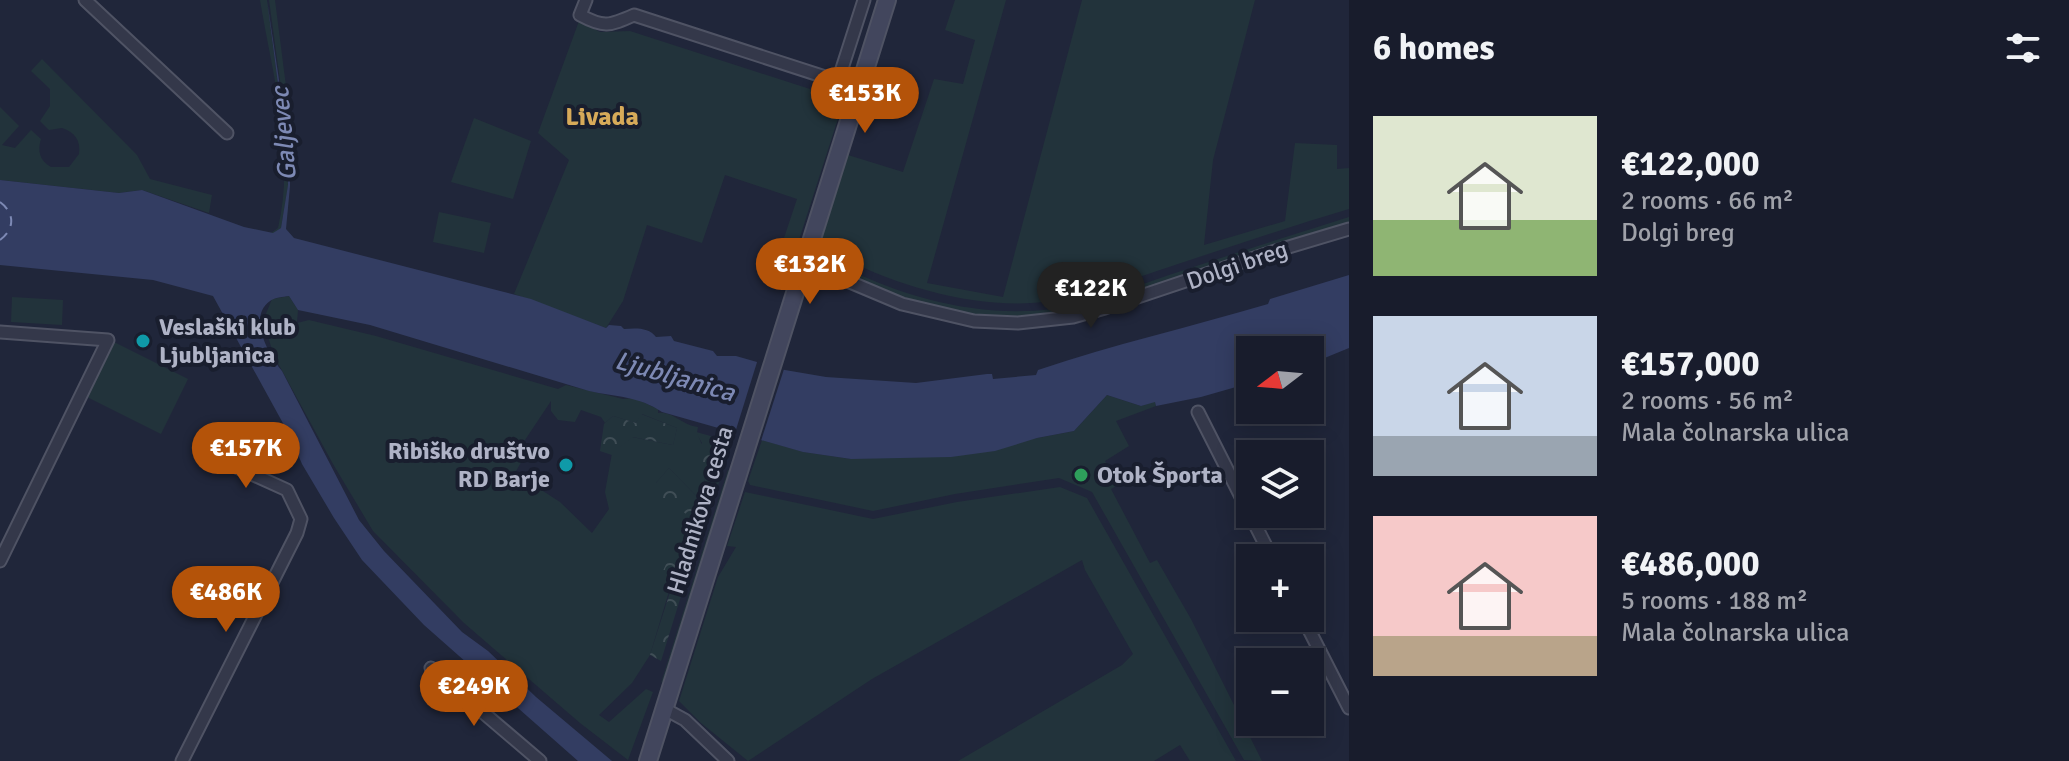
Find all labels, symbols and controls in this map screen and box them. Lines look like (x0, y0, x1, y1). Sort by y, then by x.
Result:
icon: filters (2001, 26, 2045, 70)
text: 6 homes (1373, 27, 1494, 69)
pin: €153K (809, 67, 921, 135)
text: €153K (829, 77, 901, 109)
water label: Galjevec (264, 84, 304, 182)
district label: Livada (565, 101, 639, 133)
text: €122,000 (1621, 143, 1760, 185)
icon: home (1437, 148, 1533, 244)
text: 2 rooms · 66 m² (1621, 185, 1794, 217)
text: Dolgi breg (1621, 217, 1735, 249)
street label: Dolgi breg (1182, 234, 1292, 296)
pin: €132K (754, 238, 866, 306)
text: €132K (774, 248, 846, 280)
pin: €122K (1035, 262, 1147, 330)
text: €122K (1055, 272, 1127, 304)
place label: Veslaški klub Ljubljanica (159, 312, 296, 370)
marker: Veslaški klub Ljubljanica (134, 332, 152, 350)
north arrow (1236, 336, 1324, 424)
map controls (1236, 336, 1324, 736)
text: €157,000 (1621, 343, 1760, 385)
water label: Ljubljanica (611, 345, 739, 409)
icon: home (1437, 348, 1533, 444)
text: 2 rooms · 56 m² (1621, 385, 1794, 417)
text: Mala čolnarska ulica (1621, 417, 1849, 449)
pin: €157K (190, 422, 302, 490)
street label: Hladnikova cesta (660, 422, 740, 598)
text: €157K (210, 432, 282, 464)
place label: Ribiško društvo RD Barje (388, 436, 550, 494)
button: layers (1236, 440, 1324, 528)
marker: Ribiško društvo RD Barje (557, 456, 575, 474)
place label: Otok Športa (1097, 460, 1223, 490)
marker: Otok Športa (1072, 466, 1090, 484)
text: €486,000 (1621, 543, 1760, 585)
button: + (1236, 544, 1324, 632)
icon: home (1437, 548, 1533, 644)
pin: €486K (170, 566, 282, 634)
text: €486K (190, 576, 262, 608)
text: 5 rooms · 188 m² (1621, 585, 1808, 617)
text: Mala čolnarska ulica (1621, 617, 1849, 649)
button: − (1236, 648, 1324, 736)
pin: €249K (418, 660, 530, 728)
text: €249K (438, 670, 510, 702)

